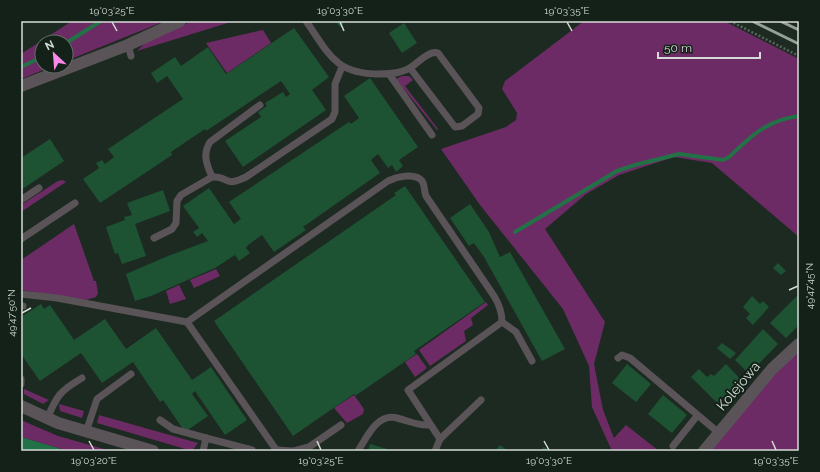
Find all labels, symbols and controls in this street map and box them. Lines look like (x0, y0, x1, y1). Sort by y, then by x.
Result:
text: 19°03'25"E (89, 5, 135, 16)
text: 19°03'30"E (317, 5, 363, 16)
text: 19°03'35"E (544, 5, 590, 16)
north arrow (34, 34, 74, 74)
scale bar (658, 34, 760, 60)
text: N (43, 38, 56, 53)
text: 50 m (664, 41, 692, 55)
text: 49°47'45"N (804, 263, 815, 309)
text: 49°47'50"N (6, 289, 17, 337)
street label: Kolejowa (713, 358, 763, 414)
text: 19°03'20"E (71, 455, 117, 466)
text: 19°03'25"E (298, 455, 344, 466)
text: 19°03'30"E (526, 455, 572, 466)
text: 19°03'35"E (753, 455, 799, 466)

